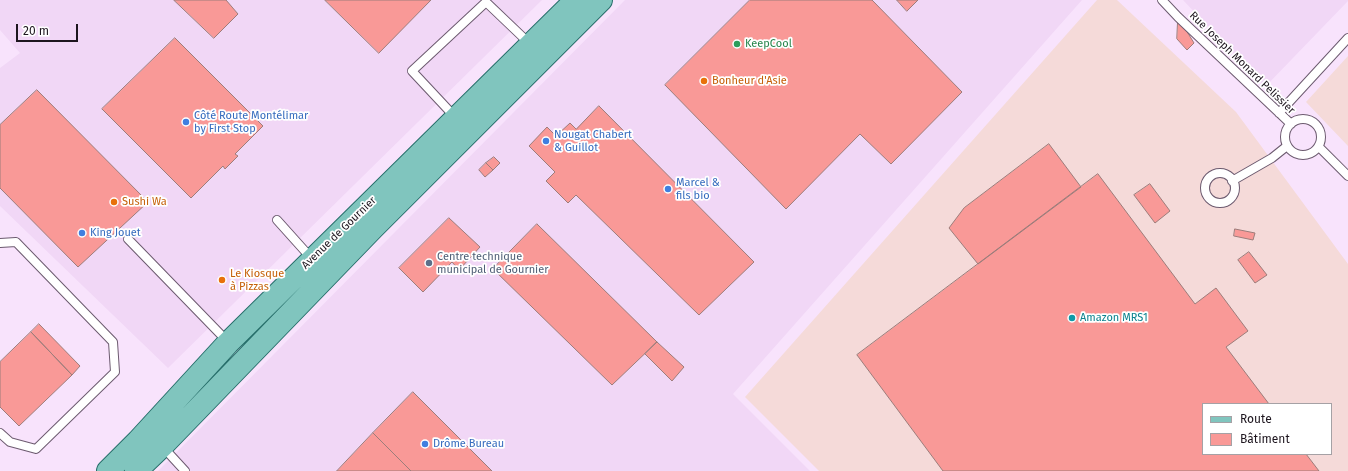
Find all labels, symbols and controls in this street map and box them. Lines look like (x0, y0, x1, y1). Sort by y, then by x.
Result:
street label: Rue Joseph Monard Pelissier (1187, 9, 1297, 117)
scale bar (18, 16, 80, 42)
text: 20 m (23, 24, 49, 38)
place label: KeepCool (745, 37, 792, 51)
marker: KeepCool (732, 39, 742, 49)
place label: Bonheur d'Asie (712, 74, 787, 88)
marker: Bonheur d'Asie (699, 76, 709, 86)
place label: Côté Route Montélimar by First Stop (194, 109, 308, 135)
marker: Côté Route Montélimar by First Stop (181, 117, 191, 127)
place label: Nougat Chabert & Guillot (554, 128, 632, 154)
marker: Nougat Chabert & Guillot (541, 136, 551, 146)
place label: Marcel & fils bio (676, 176, 720, 202)
marker: Marcel & fils bio (663, 184, 673, 194)
street label: Avenue de Gournier (299, 194, 379, 272)
place label: Sushi Wa (122, 195, 167, 209)
marker: Sushi Wa (109, 197, 119, 207)
place label: King Jouet (90, 226, 141, 240)
marker: King Jouet (77, 228, 87, 238)
place label: Centre technique municipal de Gournier (437, 250, 548, 276)
marker: Centre technique municipal de Gournier (424, 258, 434, 268)
place label: Le Kiosque à Pizzas (230, 267, 284, 293)
marker: Le Kiosque à Pizzas (217, 275, 227, 285)
place label: Amazon MRS1 (1080, 311, 1148, 325)
marker: Amazon MRS1 (1067, 313, 1077, 323)
legend (1202, 403, 1332, 455)
text: Route (1240, 412, 1272, 426)
text: Bâtiment (1240, 432, 1290, 446)
place label: Drôme Bureau (433, 437, 504, 451)
marker: Drôme Bureau (420, 439, 430, 449)

